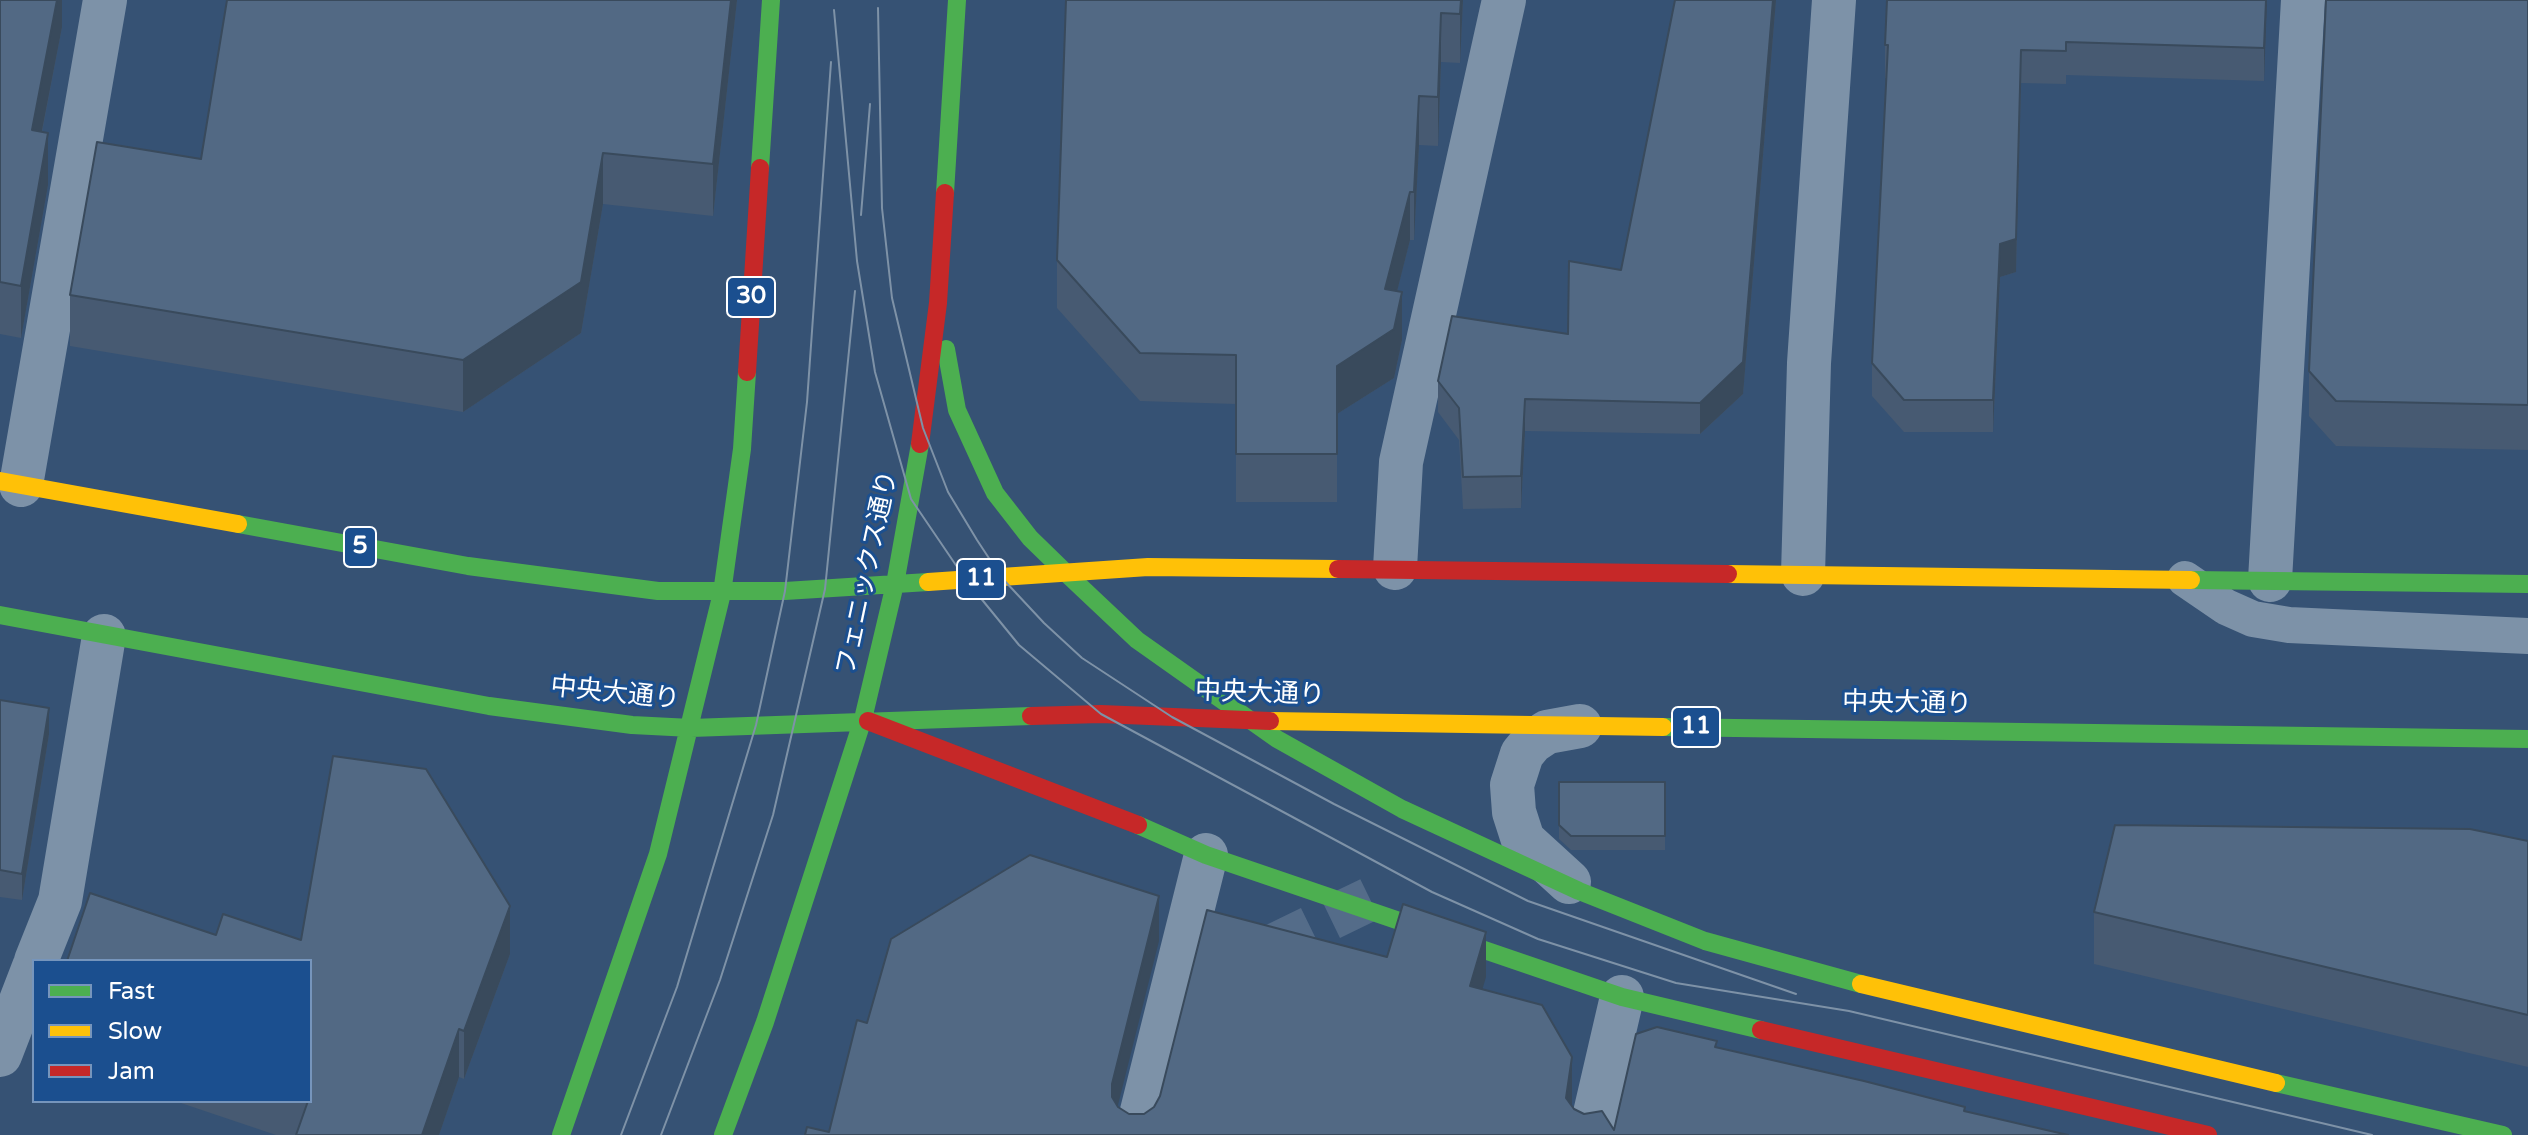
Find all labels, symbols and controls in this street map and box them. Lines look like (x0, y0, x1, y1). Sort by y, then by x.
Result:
road number: 30 (727, 277, 775, 317)
street label: フェニックス通り (831, 468, 905, 678)
road number: 5 (344, 527, 376, 567)
road number: 11 (957, 559, 1005, 599)
street label: 中央大通り (549, 672, 681, 716)
street label: 中央大通り (1194, 676, 1326, 712)
street label: 中央大通り (1842, 687, 1972, 721)
road number: 11 (1672, 707, 1720, 747)
legend (32, 959, 312, 1103)
text: Fast (108, 977, 155, 1006)
text: Slow (108, 1017, 162, 1046)
text: Jam (108, 1057, 155, 1086)

